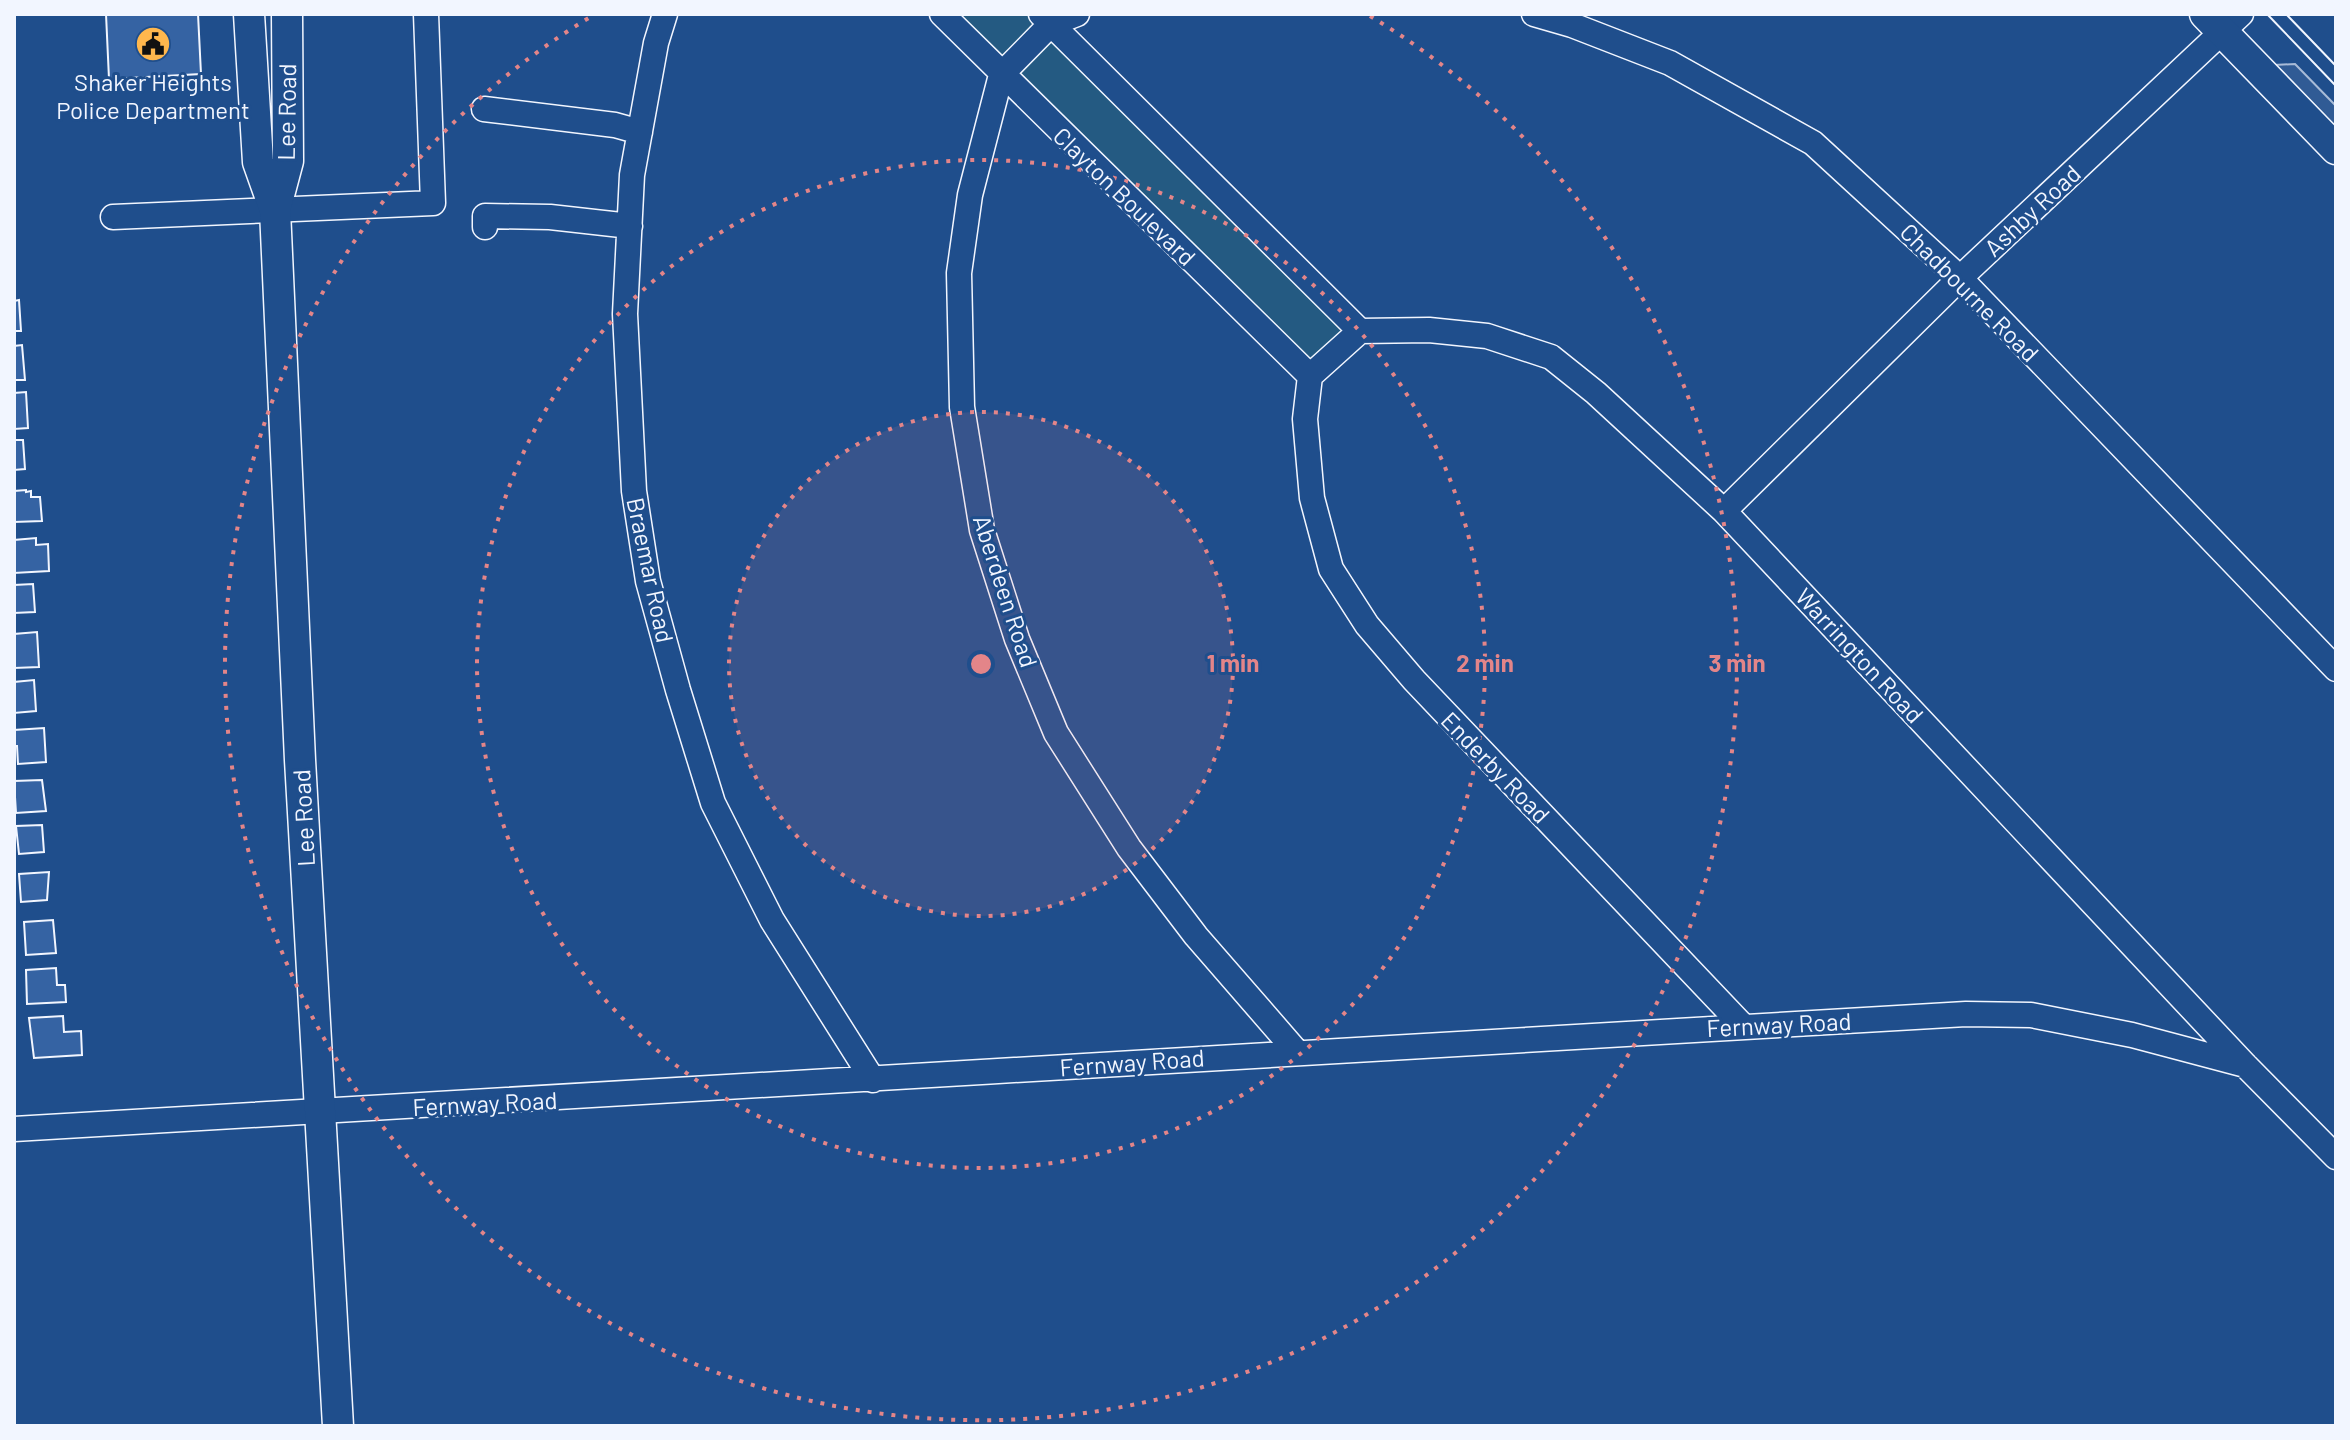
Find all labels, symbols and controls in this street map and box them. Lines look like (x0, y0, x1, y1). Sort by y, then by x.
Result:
public building icon: Shaker Heights Police Department (134, 25, 172, 63)
street label: Lee Road (271, 63, 301, 161)
place label: Shaker Heights Police Department (56, 67, 250, 124)
street label: Clayton Boulevard (1048, 121, 1202, 271)
street label: Ashby Road (1978, 158, 2086, 262)
street label: Chadbourne Road (1895, 217, 2045, 367)
street label: Braemar Road (621, 495, 681, 645)
street label: Aberdeen Road (968, 511, 1044, 671)
street label: Warrington Road (1790, 582, 1930, 728)
text: 1 min (1207, 648, 1259, 677)
text: 2 min (1456, 648, 1514, 677)
text: 3 min (1708, 648, 1766, 677)
centre of rings (967, 650, 995, 678)
street label: Enderby Road (1436, 705, 1556, 829)
street label: Lee Road (286, 769, 320, 867)
street label: Fernway Road (1706, 1006, 1852, 1042)
street label: Fernway Road (1059, 1042, 1205, 1082)
street label: Fernway Road (412, 1085, 558, 1121)

